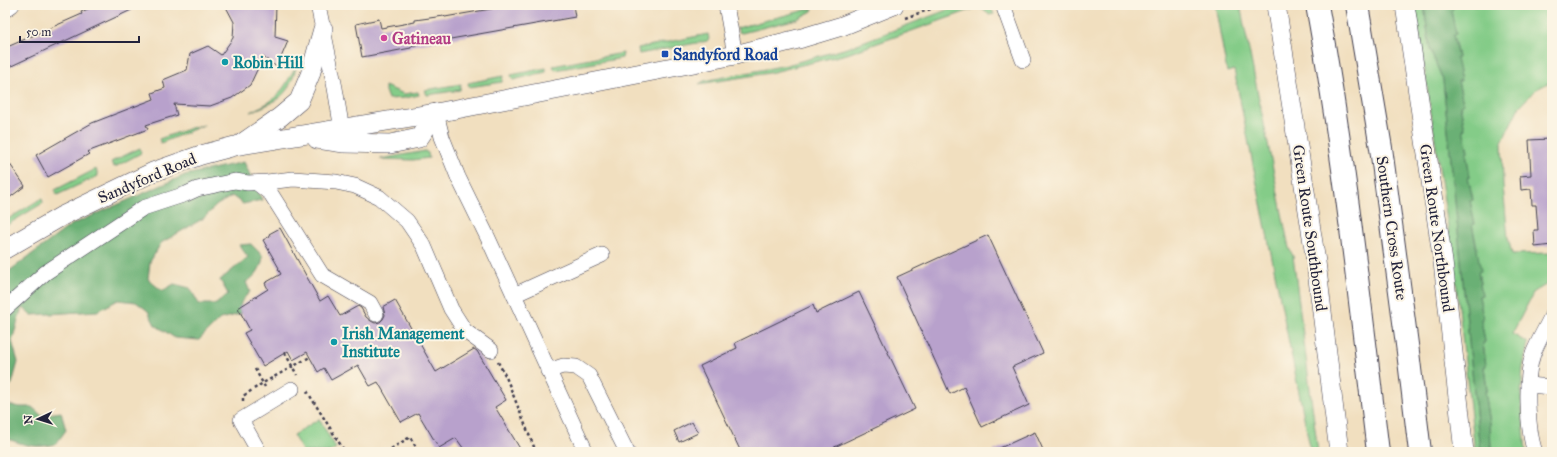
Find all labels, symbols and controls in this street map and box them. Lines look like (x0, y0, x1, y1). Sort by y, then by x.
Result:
scale bar (20, 18, 139, 44)
text: 50 m (26, 25, 51, 39)
place label: Gatineau (392, 29, 452, 48)
marker: Gatineau (379, 33, 389, 43)
place label: Sandyford Road (673, 45, 779, 65)
marker: Sandyford Road (660, 49, 670, 59)
place label: Robin Hill (233, 53, 304, 72)
marker: Robin Hill (220, 57, 230, 67)
street label: Green Route Southbound (1289, 143, 1331, 313)
street label: Green Route Northbound (1416, 143, 1458, 313)
street label: Sandyford Road (95, 149, 199, 207)
street label: Southern Cross Route (1372, 155, 1412, 302)
place label: Irish Management Institute (342, 324, 465, 361)
marker: Irish Management Institute (329, 337, 339, 347)
north arrow (18, 399, 58, 439)
text: N (22, 414, 35, 425)

